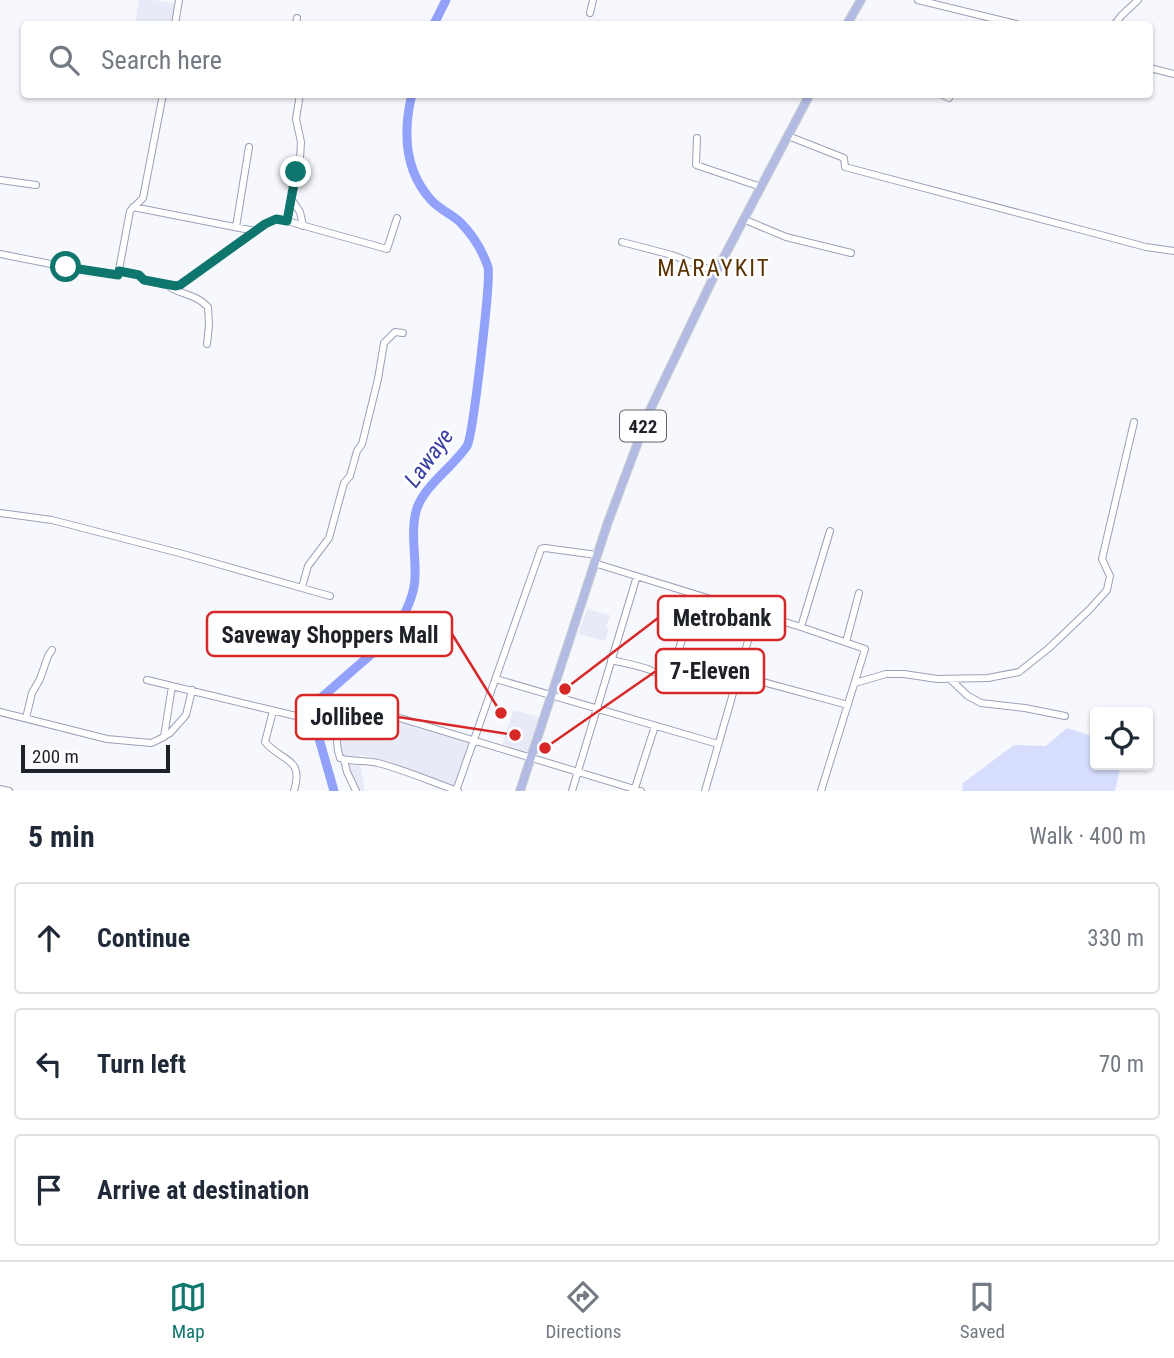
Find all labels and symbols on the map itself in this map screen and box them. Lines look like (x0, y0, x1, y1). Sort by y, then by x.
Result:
route end (280, 156, 311, 187)
route start (50, 251, 81, 282)
district label: MARAYKIT (657, 255, 771, 282)
road number: 422 (620, 410, 666, 442)
water label: Lawaye (399, 423, 459, 493)
callout: Metrobank (658, 596, 785, 640)
text: Metrobank (673, 605, 772, 632)
callout: Saveway Shoppers Mall (207, 612, 452, 656)
text: Saveway Shoppers Mall (221, 622, 439, 649)
callout: 7-Eleven (656, 649, 764, 693)
text: 7-Eleven (670, 658, 750, 685)
callout: Jollibee (296, 695, 398, 739)
text: Jollibee (310, 704, 384, 731)
scale bar (21, 742, 170, 774)

